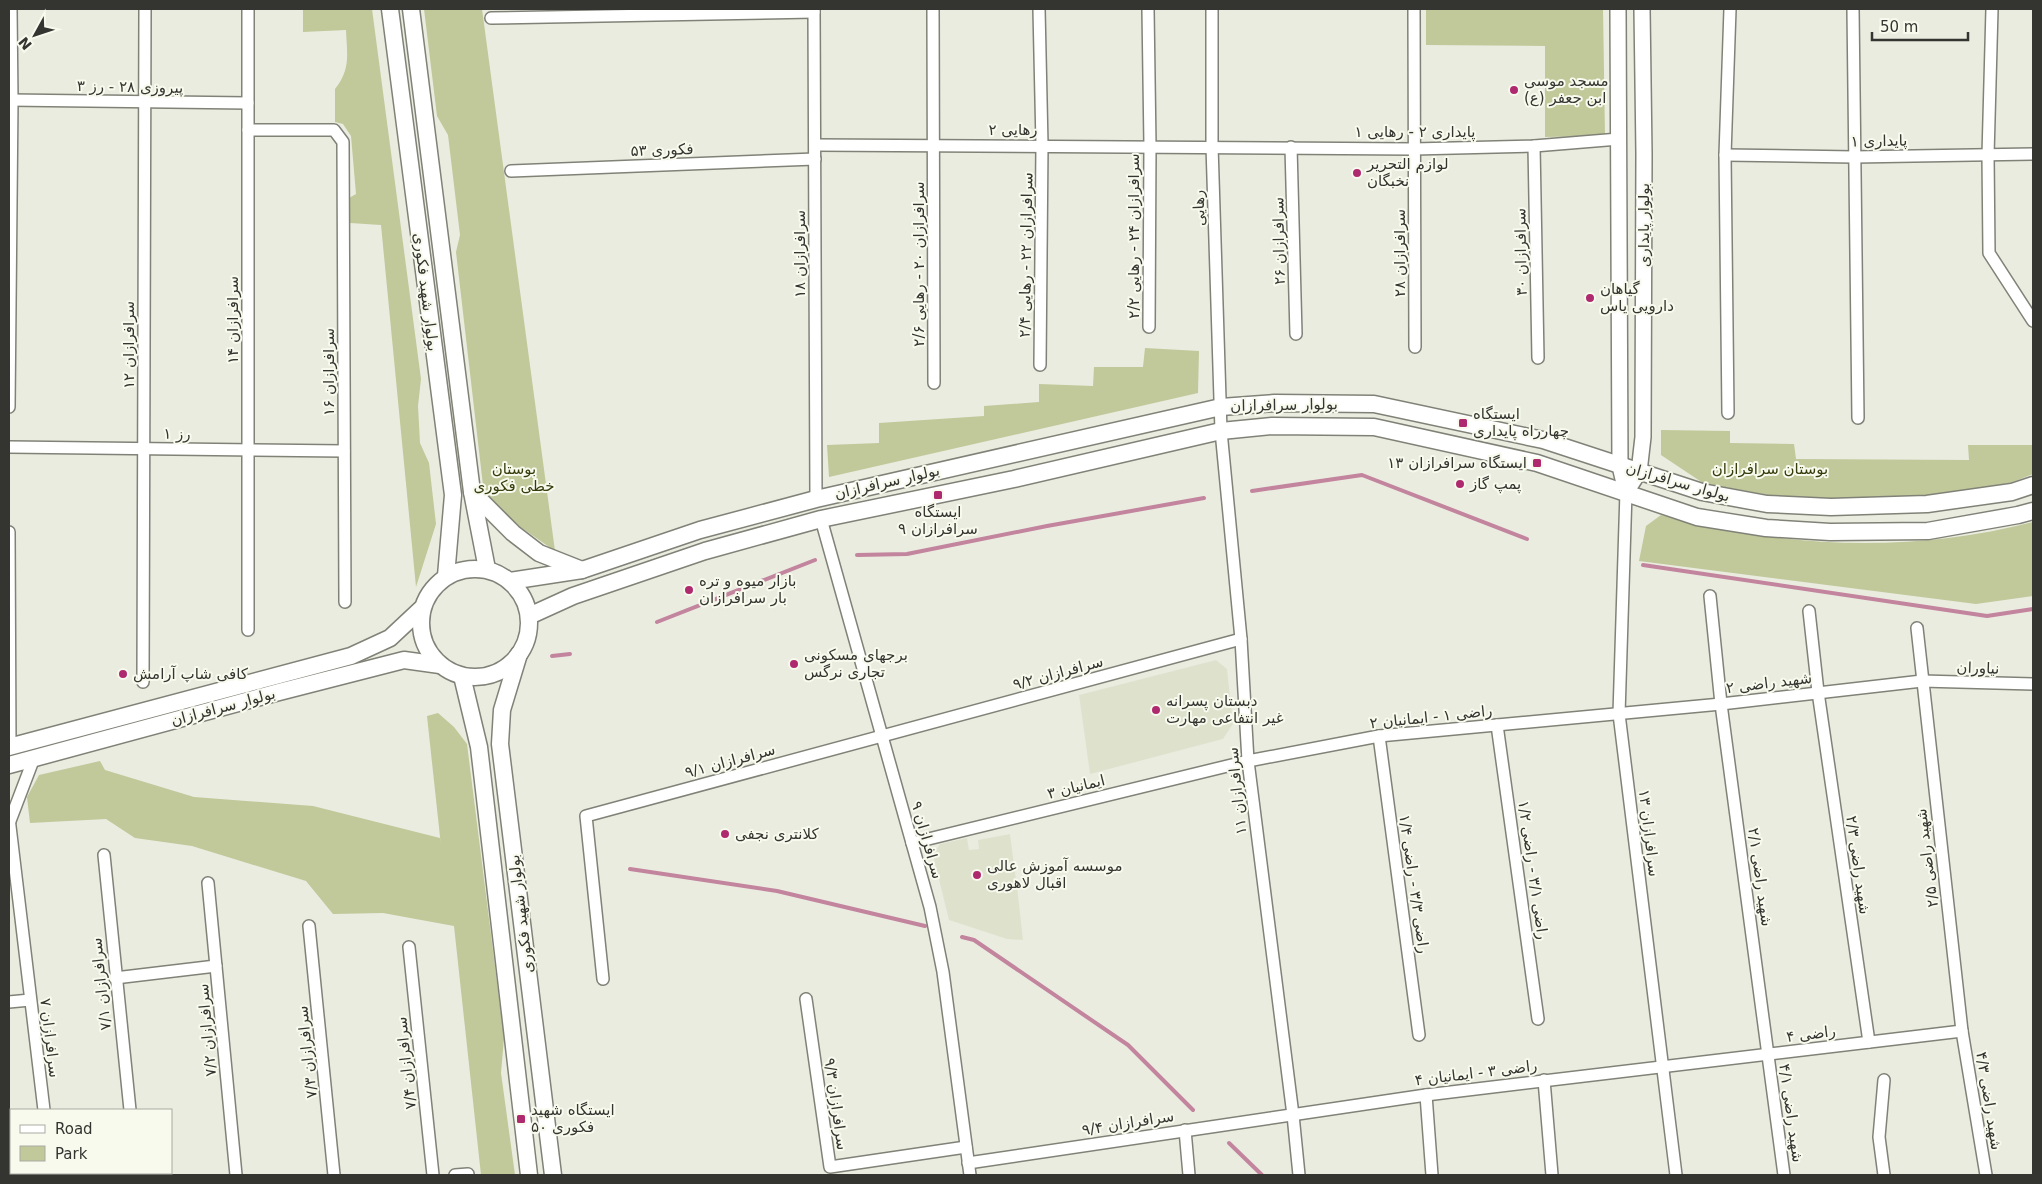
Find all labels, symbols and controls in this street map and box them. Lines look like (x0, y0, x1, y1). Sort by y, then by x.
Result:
north arrow (10, 10, 60, 60)
scale bar (1872, 10, 1968, 42)
text: 50 m (1880, 18, 1918, 36)
text: N (15, 34, 35, 53)
place label: مسجد موسی ابن جعفر (ع) (1524, 72, 1609, 107)
street label: پیروزی ۲۸ - رز ۳ (77, 77, 183, 98)
marker: مسجد موسی ابن جعفر (ع) (1508, 84, 1520, 96)
street label: رهایی ۲ (988, 121, 1038, 139)
street label: پایداری ۲ - رهایی ۱ (1355, 123, 1475, 142)
street label: پایداری ۱ (1850, 132, 1908, 151)
street label: فکوری ۵۳ (630, 140, 694, 160)
street label: سرافرازان ۲۴ - رهایی ۲/۲ (1125, 153, 1143, 319)
place label: لوازم التحریر نخبگان (1366, 155, 1448, 190)
marker: لوازم التحریر نخبگان (1351, 167, 1363, 179)
street label: سرافرازان ۲۲ - رهایی ۲/۴ (1016, 172, 1036, 338)
street label: سرافرازان ۲۰ - رهایی ۲/۶ (910, 181, 928, 347)
street label: بولوار پایداری (1635, 183, 1654, 267)
street label: رهایی (1189, 189, 1209, 227)
street label: سرافرازان ۲۶ (1269, 197, 1289, 285)
street label: سرافرازان ۳۰ (1511, 208, 1531, 296)
street label: سرافرازان ۲۸ (1391, 209, 1409, 297)
street label: سرافرازان ۱۸ (791, 210, 809, 298)
street label: بولوار شهید فکوری (410, 232, 442, 352)
street label: سرافرازان ۱۴ (224, 276, 242, 364)
place label: گیاهان دارویی یاس (1600, 280, 1674, 315)
marker: گیاهان دارویی یاس (1584, 292, 1596, 304)
street label: سرافرازان ۱۲ (120, 301, 138, 389)
street label: سرافرازان ۱۶ (320, 328, 338, 416)
street label: بولوار سرافرازان (1230, 395, 1338, 415)
place label: ایستگاه چهارراه پایداری (1473, 405, 1569, 441)
marker: ایستگاه چهارراه پایداری (1457, 417, 1469, 429)
street label: رز ۱ (163, 425, 191, 443)
place label: ایستگاه سرافرازان ۱۳ (1387, 454, 1527, 472)
marker: ایستگاه سرافرازان ۱۳ (1531, 457, 1543, 469)
street label: بولوار سرافرازان (1624, 459, 1732, 505)
park label: بوستان خطی فکوری (473, 460, 555, 495)
park label: بوستان سرافرازان (1712, 460, 1828, 478)
street label: بولوار سرافرازان (833, 461, 941, 503)
place label: پمپ گاز (1469, 475, 1521, 494)
marker: پمپ گاز (1454, 478, 1466, 490)
marker: ایستگاه سرافرازان ۹ (932, 489, 944, 501)
place label: ایستگاه سرافرازان ۹ (898, 503, 978, 538)
place label: بازار میوه و تره بار سرافرازان (699, 572, 796, 607)
marker: بازار میوه و تره بار سرافرازان (683, 584, 695, 596)
place label: برجهای مسکونی تجاری نرگس (804, 646, 908, 681)
street label: سرافرازان ۹/۲ (1011, 652, 1105, 694)
marker: برجهای مسکونی تجاری نرگس (788, 658, 800, 670)
street label: نیاوران (1956, 658, 2000, 678)
place label: کافی شاپ آرامش (133, 665, 249, 683)
marker: کافی شاپ آرامش (117, 668, 129, 680)
street label: شهید راضی ۲ (1725, 669, 1813, 697)
street label: بولوار سرافرازان (169, 684, 277, 730)
place label: دبستان پسرانه غیر انتفاعی مهارت (1166, 692, 1284, 727)
street label: راضی ۱ - ایمانیان ۲ (1369, 702, 1493, 732)
marker: دبستان پسرانه غیر انتفاعی مهارت (1150, 704, 1162, 716)
street label: سرافرازان ۹/۱ (683, 740, 777, 782)
street label: سرافرازان ۱۱ (1223, 746, 1251, 836)
street label: ایمانیان ۳ (1045, 771, 1107, 803)
street label: سرافرازان ۱۳ (1635, 788, 1663, 878)
street label: سرافرازان ۹ (907, 799, 947, 881)
street label: راضی ۳/۱ - راضی ۱/۲ (1514, 799, 1552, 941)
street label: شهید راضی ۲/۵ (1912, 808, 1942, 908)
street label: راضی ۳/۳ - راضی ۱/۴ (1395, 813, 1433, 955)
street label: شهید راضی ۲/۳ (1842, 815, 1874, 915)
place label: کلانتری نجفی (735, 825, 819, 843)
street label: شهید راضی ۲/۱ (1744, 827, 1776, 927)
marker: کلانتری نجفی (719, 828, 731, 840)
street label: بولوار شهید فکوری (505, 854, 537, 974)
place label: موسسه آموزش عالی اقبال لاهوری (987, 857, 1122, 892)
marker: موسسه آموزش عالی اقبال لاهوری (971, 869, 983, 881)
street label: سرافرازان ۷/۱ (87, 937, 115, 1031)
street label: سرافرازان ۷/۲ (194, 983, 220, 1077)
street label: سرافرازان ۷ (36, 997, 64, 1079)
street label: سرافرازان ۷/۳ (293, 1005, 321, 1099)
street label: سرافرازان ۷/۴ (392, 1016, 420, 1110)
street label: راضی ۴ (1785, 1022, 1837, 1046)
street label: شهید راضی ۴/۳ (1972, 1051, 2006, 1151)
street label: سرافرازان ۹/۳ (821, 1057, 851, 1151)
street label: راضی ۳ - ایمانیان ۴ (1414, 1057, 1538, 1089)
street label: شهید راضی ۴/۱ (1775, 1063, 1807, 1163)
place label: ایستگاه شهید فکوری ۵۰ (531, 1101, 615, 1136)
street label: سرافرازان ۹/۴ (1081, 1107, 1175, 1139)
legend (10, 1109, 172, 1174)
marker: ایستگاه شهید فکوری ۵۰ (515, 1113, 527, 1125)
text: Road (55, 1120, 93, 1138)
text: Park (55, 1145, 88, 1163)

